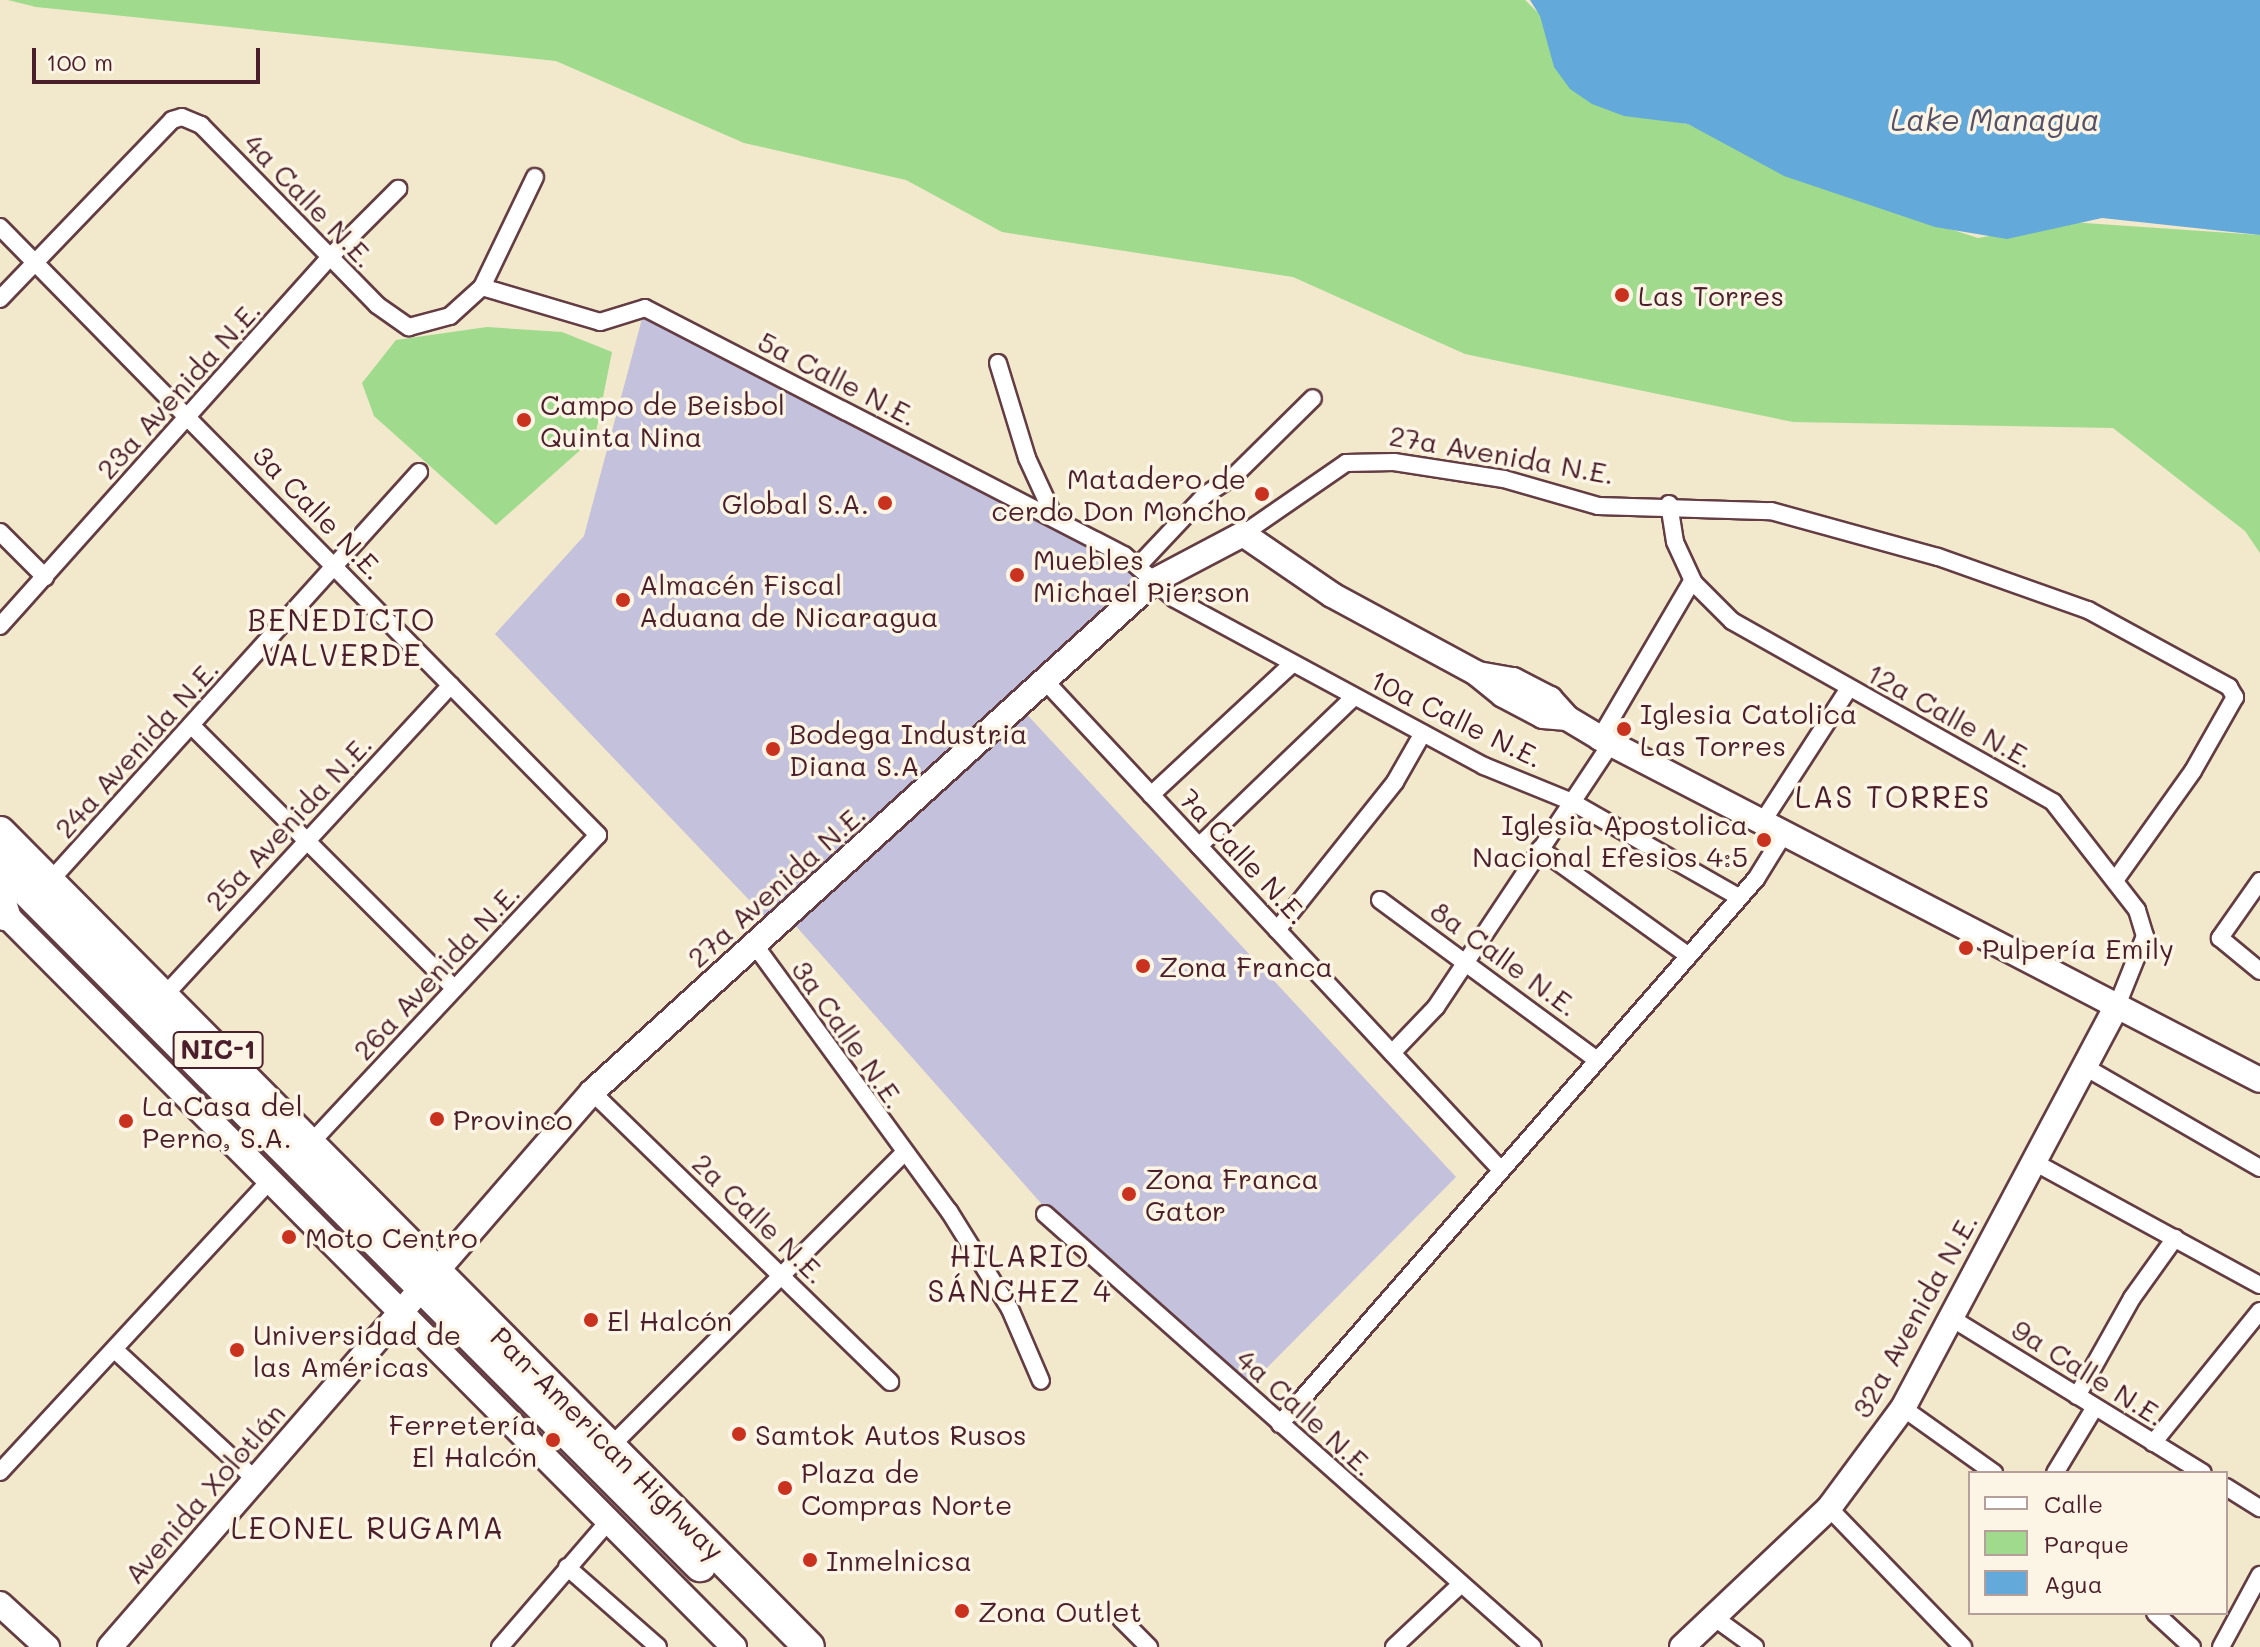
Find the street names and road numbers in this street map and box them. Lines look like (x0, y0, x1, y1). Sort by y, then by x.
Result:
street label: 4a Calle N.E. (238, 126, 382, 274)
street label: 23a Avenida N.E. (89, 293, 267, 485)
street label: 5a Calle N.E. (753, 324, 923, 432)
street label: 27a Avenida N.E. (1387, 418, 1617, 490)
street label: 3a Calle N.E. (247, 438, 391, 586)
street label: 24a Avenida N.E. (47, 652, 225, 844)
street label: 12a Calle N.E. (1862, 655, 2040, 775)
street label: 10a Calle N.E. (1365, 662, 1549, 774)
street label: 25a Avenida N.E. (198, 727, 378, 917)
street label: 7a Calle N.E. (1173, 781, 1315, 931)
street label: 27a Avenida N.E. (680, 796, 872, 974)
street label: 26a Avenida N.E. (346, 876, 526, 1066)
street label: 8a Calle N.E. (1425, 893, 1585, 1023)
street label: 3a Calle N.E. (785, 953, 913, 1115)
road number: NIC-1 (172, 1028, 264, 1072)
street label: 2a Calle N.E. (686, 1146, 834, 1290)
street label: 32a Avenida N.E. (1844, 1207, 1984, 1423)
street label: 9a Calle N.E. (2006, 1312, 2172, 1432)
street label: Pan-American Highway (484, 1319, 732, 1567)
street label: 4a Calle N.E. (1230, 1341, 1382, 1483)
street label: Avenida Xolotlán (117, 1396, 291, 1590)

